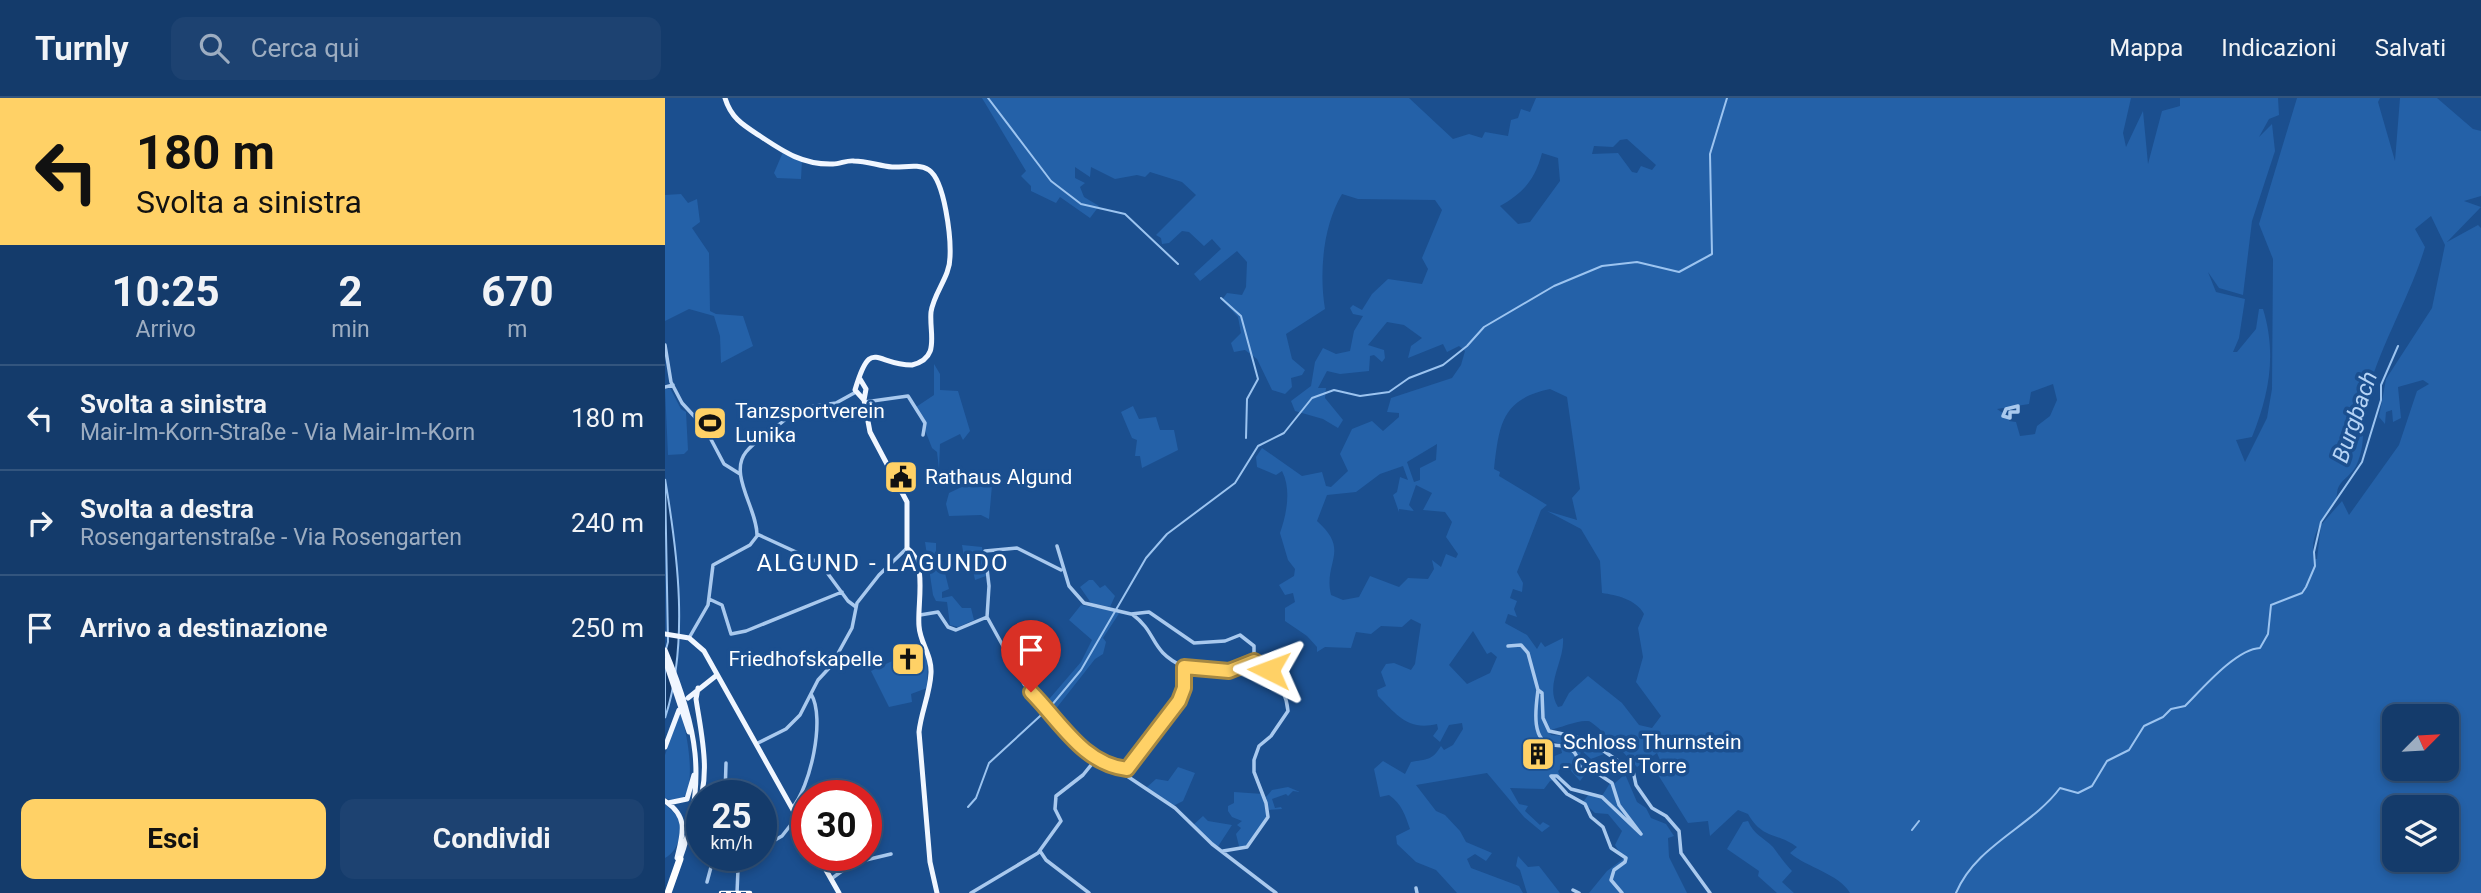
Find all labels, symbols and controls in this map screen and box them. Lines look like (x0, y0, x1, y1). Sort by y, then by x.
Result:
search box (171, 17, 661, 80)
text: Turnly (35, 29, 129, 68)
icon: search (195, 29, 233, 67)
text: Cerca qui (251, 33, 360, 63)
text: Mappa (2109, 34, 2183, 62)
text: Indicazioni (2221, 34, 2337, 62)
text: Salvati (2375, 34, 2446, 62)
text: 180 m (136, 124, 275, 181)
icon: left (21, 126, 112, 217)
text: Svolta a sinistra (136, 183, 362, 221)
text: 10:25 (112, 267, 220, 316)
text: 2 (338, 267, 363, 316)
text: 670 (481, 267, 554, 316)
text: Arrivo (135, 316, 196, 343)
text: min (331, 316, 370, 343)
text: m (507, 316, 527, 343)
water label: Burgbach (2327, 368, 2383, 466)
text: Svolta a sinistra (80, 389, 267, 419)
icon: left (21, 399, 59, 437)
place label: Tanzsportverein Lunika (735, 399, 885, 447)
text: 180 m (571, 403, 644, 433)
sports icon: Tanzsportverein Lunika (691, 404, 729, 442)
text: Mair-Im-Korn-Straße - Via Mair-Im-Korn (80, 419, 475, 446)
public building icon: Rathaus Algund (882, 458, 920, 496)
place label: Rathaus Algund (925, 465, 1072, 489)
text: Svolta a destra (80, 494, 254, 524)
icon: right (21, 504, 59, 542)
text: 240 m (571, 508, 644, 538)
text: Rosengartenstraße - Via Rosengarten (80, 524, 462, 551)
district label: ALGUND - LAGUNDO (756, 549, 1010, 577)
icon: arrive (21, 609, 59, 647)
text: Arrivo a destinazione (80, 613, 327, 643)
text: 250 m (571, 613, 644, 643)
pin (1001, 620, 1061, 692)
icon: arrive (1012, 631, 1050, 669)
position arrow (1232, 633, 1306, 707)
church icon: Friedhofskapelle (889, 640, 927, 678)
place label: Friedhofskapelle (728, 647, 883, 671)
north arrow (2382, 704, 2459, 780)
map controls (2382, 704, 2459, 872)
place label: Schloss Thurnstein - Castel Torre (1563, 730, 1742, 778)
building icon: Schloss Thurnstein - Castel Torre (1519, 735, 1557, 773)
speed limit sign: 30 (791, 780, 882, 871)
button: layers (2382, 795, 2459, 872)
text: 25 (711, 796, 752, 837)
button: Esci (21, 799, 326, 879)
button: Condividi (340, 799, 644, 879)
text: km/h (710, 832, 753, 853)

